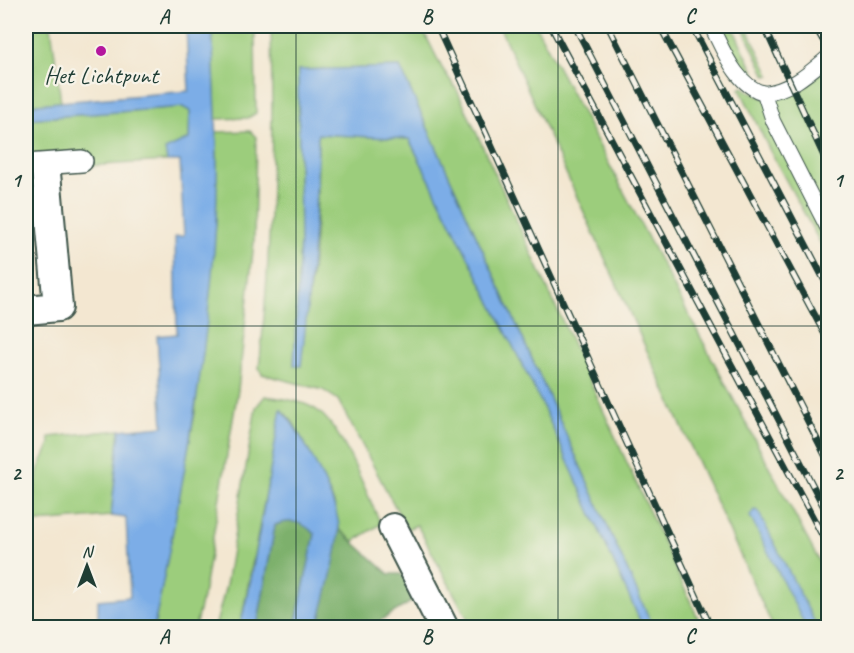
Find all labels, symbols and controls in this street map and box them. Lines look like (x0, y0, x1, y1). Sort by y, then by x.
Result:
text: A (159, 4, 171, 29)
text: B (422, 4, 434, 29)
text: C (685, 4, 697, 29)
marker: Het Lichtpunt (94, 44, 108, 58)
place label: Het Lichtpunt (44, 60, 160, 90)
text: 1 (12, 168, 23, 193)
text: 1 (834, 168, 845, 193)
text: 2 (12, 461, 23, 486)
text: 2 (834, 461, 845, 486)
north arrow (57, 536, 117, 596)
text: N (82, 542, 95, 562)
text: A (159, 624, 171, 649)
text: B (422, 624, 434, 649)
text: C (685, 624, 697, 649)

